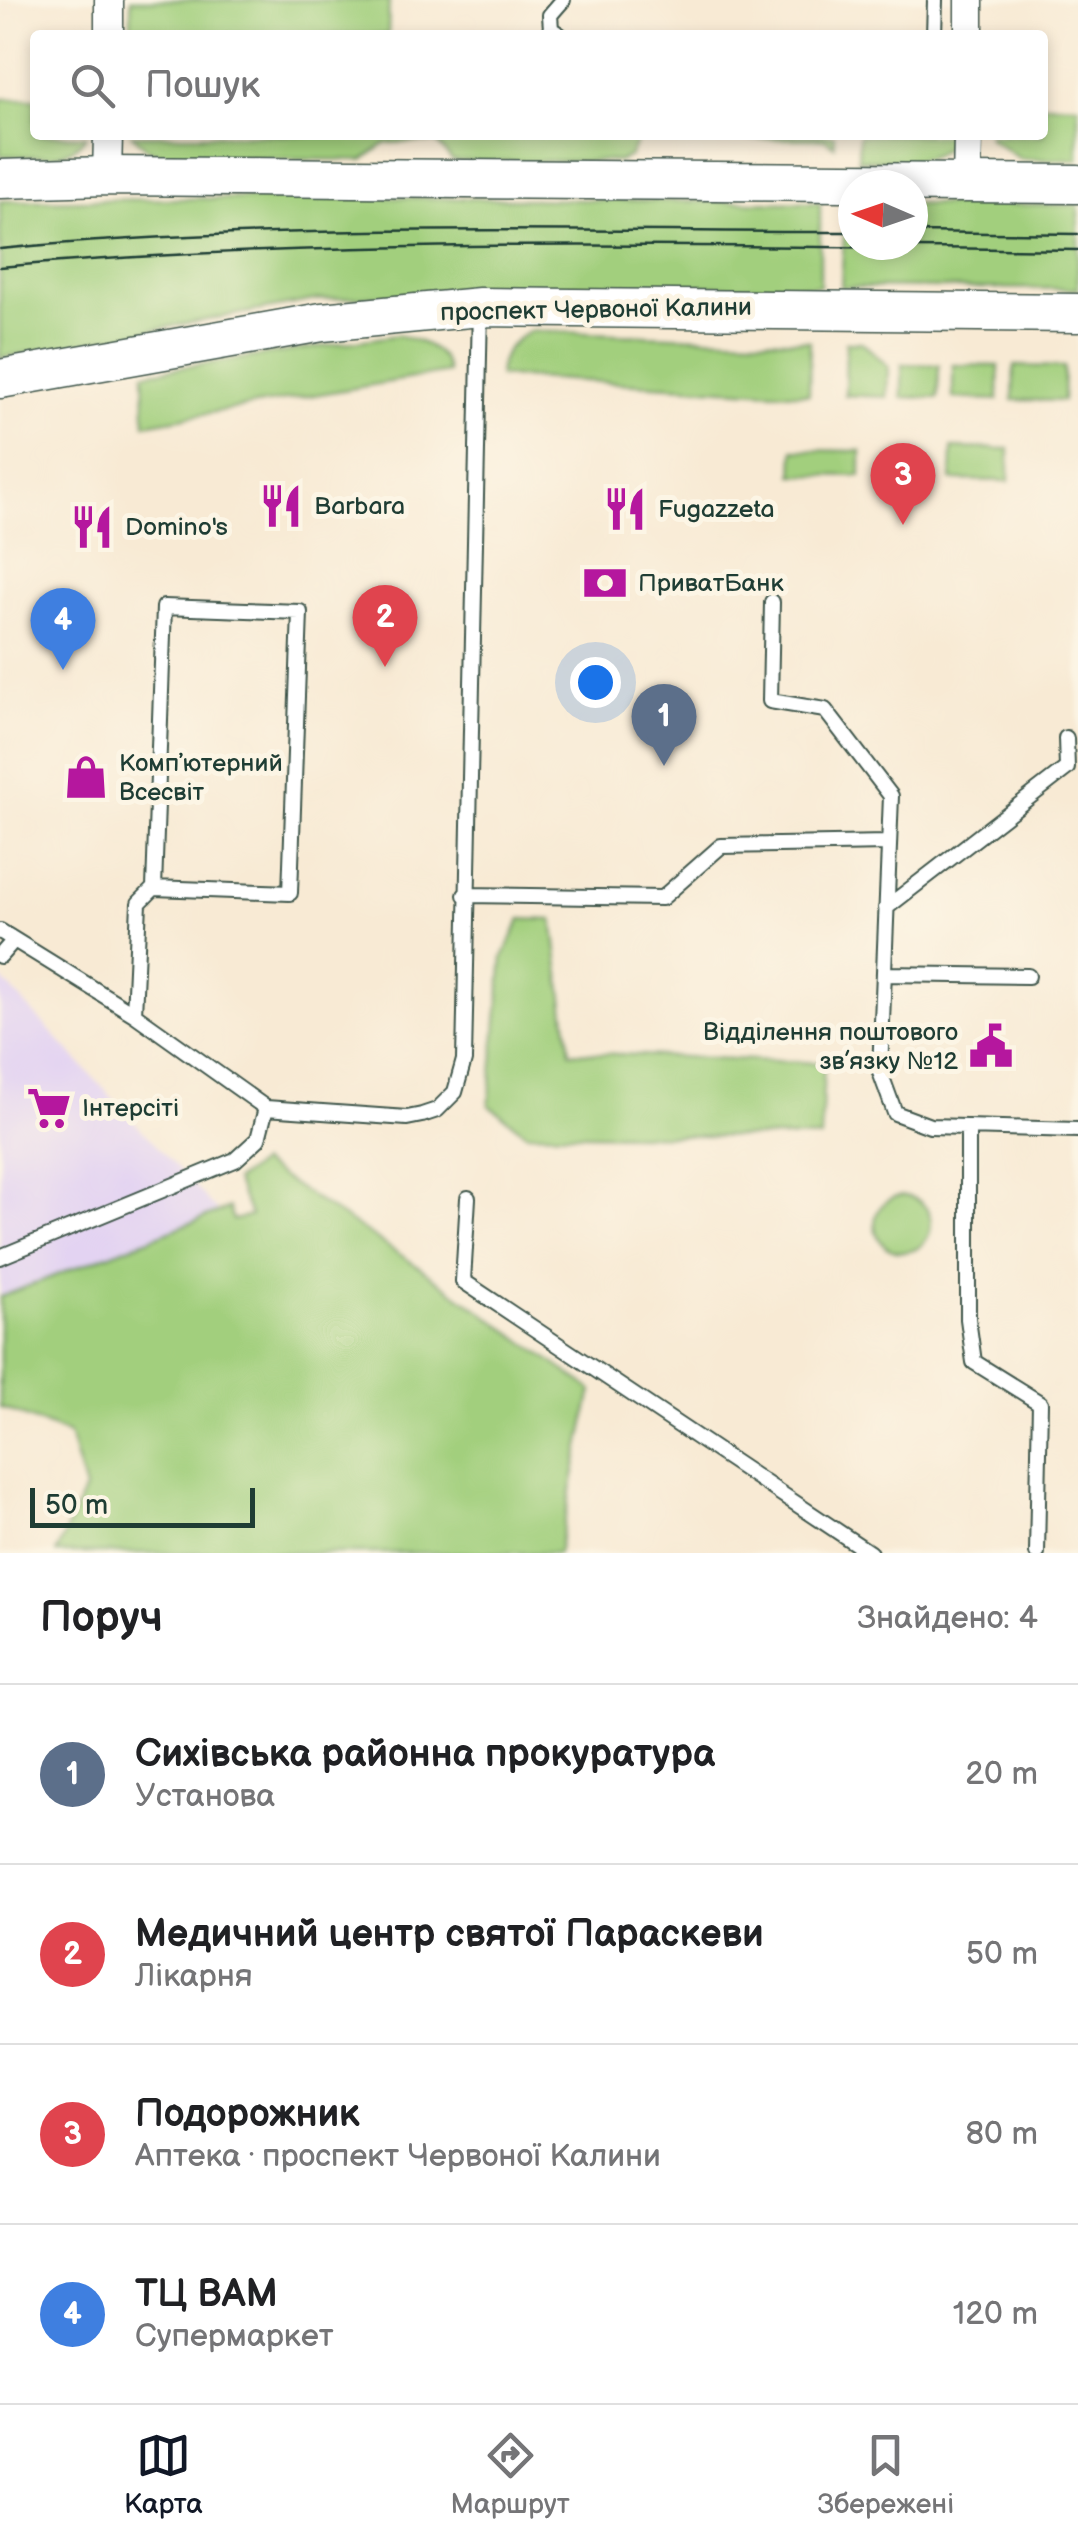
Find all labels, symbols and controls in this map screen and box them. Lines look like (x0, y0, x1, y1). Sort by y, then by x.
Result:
search box (30, 30, 1048, 140)
icon: search (65, 58, 120, 113)
text: Пошук (145, 63, 260, 108)
north arrow (838, 170, 928, 260)
street label: проспект Червоної Калини (440, 292, 752, 328)
pin: 3 (870, 442, 936, 525)
restaurant icon: Barbara (257, 482, 305, 530)
restaurant icon: Fugazzeta (601, 485, 649, 533)
place label: Barbara (314, 491, 405, 522)
place label: Fugazzeta (658, 494, 775, 525)
restaurant icon: Domino's (68, 503, 116, 551)
place label: Domino's (125, 512, 228, 543)
bank icon: ПриватБанк (581, 559, 629, 607)
place label: ПриватБанк (638, 568, 785, 599)
pin: 2 (352, 584, 418, 667)
pin: 4 (30, 588, 96, 670)
your location (570, 657, 621, 708)
pin: 1 (632, 684, 696, 766)
place label: Компʼютерний Всесвіт (119, 748, 283, 808)
shop icon: Компʼютерний Всесвіт (62, 753, 110, 801)
place label: Відділення поштового зв’язку №12 (703, 1017, 958, 1077)
public building icon: Відділення поштового зв’язку №12 (967, 1022, 1015, 1070)
supermarket icon: Інтерсіті (25, 1084, 73, 1132)
place label: Інтерсіті (82, 1093, 179, 1124)
scale bar (30, 1483, 255, 1528)
text: 50 m (45, 1489, 108, 1522)
text: Поруч (40, 1593, 163, 1644)
text: Знайдено: 4 (857, 1599, 1038, 1638)
text: Сихівська районна прокуратура (135, 1732, 715, 1777)
text: 1 (66, 1755, 79, 1794)
text: 20 m (965, 1755, 1038, 1794)
text: Установа (135, 1777, 275, 1816)
text: Медичний центр святої Параскеви (135, 1912, 764, 1957)
text: 2 (63, 1935, 82, 1974)
text: 50 m (966, 1935, 1038, 1974)
text: Лікарня (135, 1957, 253, 1996)
text: Подорожник (135, 2092, 360, 2137)
text: 3 (63, 2115, 82, 2154)
text: 80 m (965, 2115, 1038, 2154)
text: Аптека · проспект Червоної Калини (135, 2137, 661, 2176)
text: ТЦ ВАМ (135, 2272, 278, 2317)
text: 4 (63, 2295, 82, 2334)
text: 120 m (953, 2295, 1038, 2334)
text: Супермаркет (135, 2317, 334, 2356)
tab: Карта (124, 2428, 203, 2521)
tab: Маршрут (451, 2428, 570, 2521)
tab: Збережені (817, 2428, 954, 2521)

